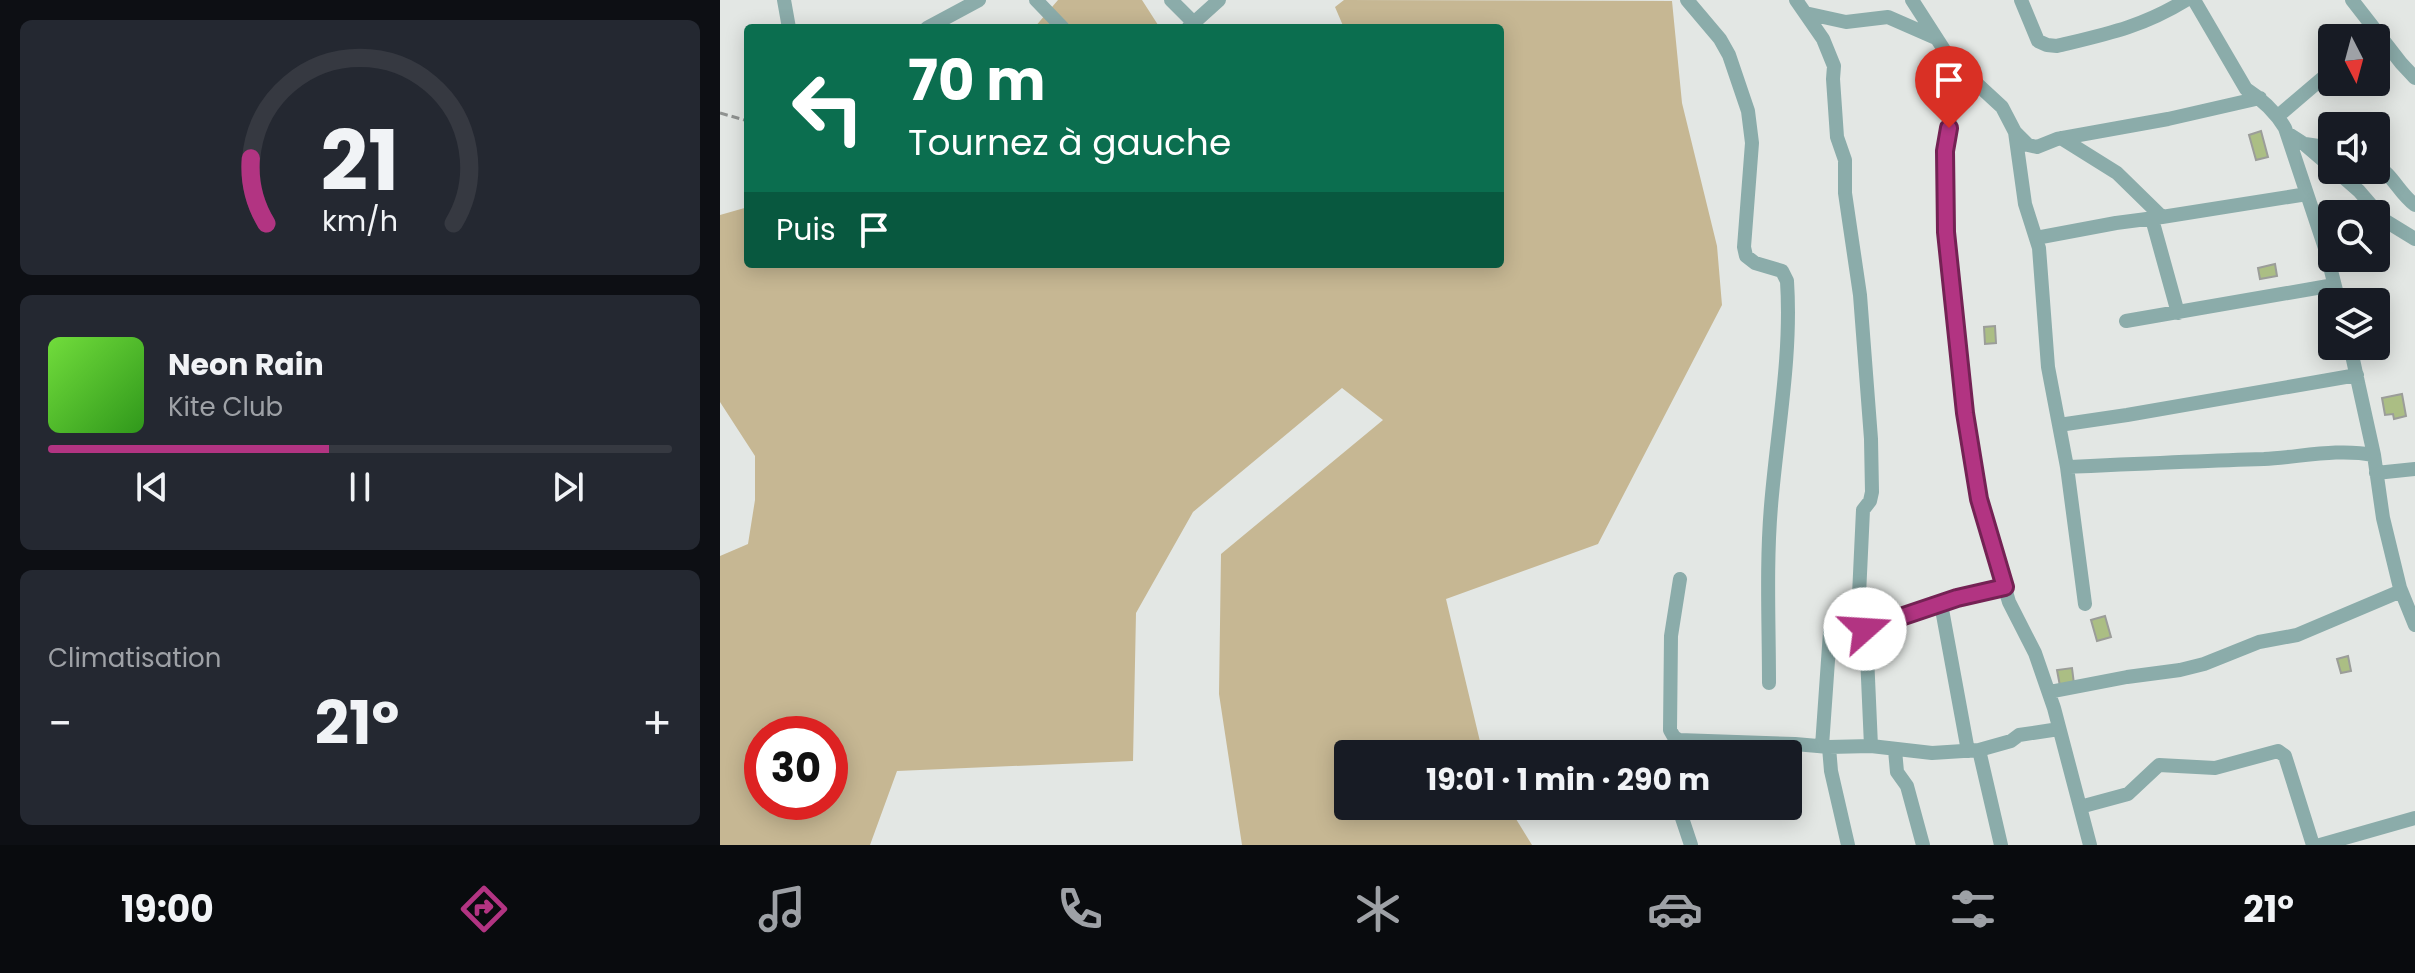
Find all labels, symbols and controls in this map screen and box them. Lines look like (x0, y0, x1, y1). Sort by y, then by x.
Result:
north arrow (2318, 24, 2390, 96)
map controls (2318, 24, 2390, 360)
text: 70 m (908, 41, 1046, 120)
pin (1915, 46, 1983, 128)
icon: left (776, 56, 880, 160)
icon: arrive (1927, 58, 1971, 102)
text: 21 (321, 102, 399, 218)
button: sound (2318, 112, 2390, 184)
text: Tournez à gauche (908, 117, 1231, 168)
button: search (2318, 200, 2390, 272)
text: km/h (322, 201, 398, 241)
text: Puis (776, 208, 836, 251)
icon: arrive (852, 208, 896, 252)
button: layers (2318, 288, 2390, 360)
text: Neon Rain (168, 343, 324, 386)
text: Kite Club (168, 389, 283, 425)
icon: previous (130, 465, 174, 509)
icon: pause (338, 465, 382, 509)
icon: next (546, 465, 590, 509)
position arrow (1823, 587, 1907, 671)
text: Climatisation (48, 640, 221, 676)
text: 21° (315, 681, 399, 765)
text: − (48, 693, 72, 754)
text: + (642, 693, 672, 754)
speed limit sign: 30 (744, 716, 848, 820)
text: 19:01 · 1 min · 290 m (1426, 758, 1710, 801)
icon: directions (456, 881, 512, 937)
icon: music (754, 881, 810, 937)
icon: phone (1052, 881, 1108, 937)
icon: climate (1350, 881, 1406, 937)
icon: car (1647, 881, 1703, 937)
icon: filters (1945, 881, 2001, 937)
text: 19:00 (121, 884, 214, 935)
text: 21° (2243, 884, 2294, 935)

